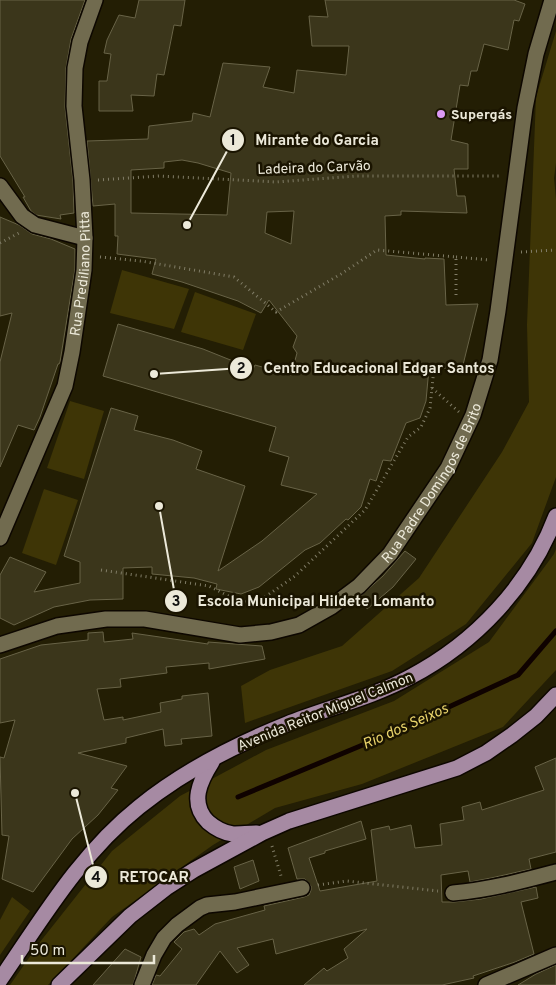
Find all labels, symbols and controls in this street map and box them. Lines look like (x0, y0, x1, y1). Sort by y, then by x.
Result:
place label: Supergás (451, 107, 512, 124)
marker: Supergás (435, 108, 447, 120)
callout: Mirante do Garcia (220, 125, 389, 155)
text: 1 (230, 132, 236, 151)
text: Mirante do Garcia (255, 132, 379, 151)
street label: Ladeira do Carvão (257, 158, 371, 179)
street label: Rua Prediliano Pitta (67, 211, 95, 337)
callout: Centro Educacional Edgar Santos (229, 353, 505, 383)
text: 2 (236, 360, 246, 379)
text: Centro Educacional Edgar Santos (263, 360, 495, 379)
street label: Rua Padre Domingos de Brito (379, 401, 486, 567)
callout: Escola Municipal Hildete Lomanto (163, 586, 445, 616)
text: 3 (172, 593, 181, 612)
text: Escola Municipal Hildete Lomanto (198, 593, 434, 612)
street label: Avenida Reitor Miguel Calmon (235, 669, 416, 755)
water label: Rio dos Seixos (360, 700, 452, 755)
callout: RETOCAR (84, 862, 198, 892)
text: 4 (91, 869, 101, 888)
text: RETOCAR (119, 869, 189, 888)
scale bar (22, 932, 155, 964)
text: 50 m (30, 942, 65, 961)

